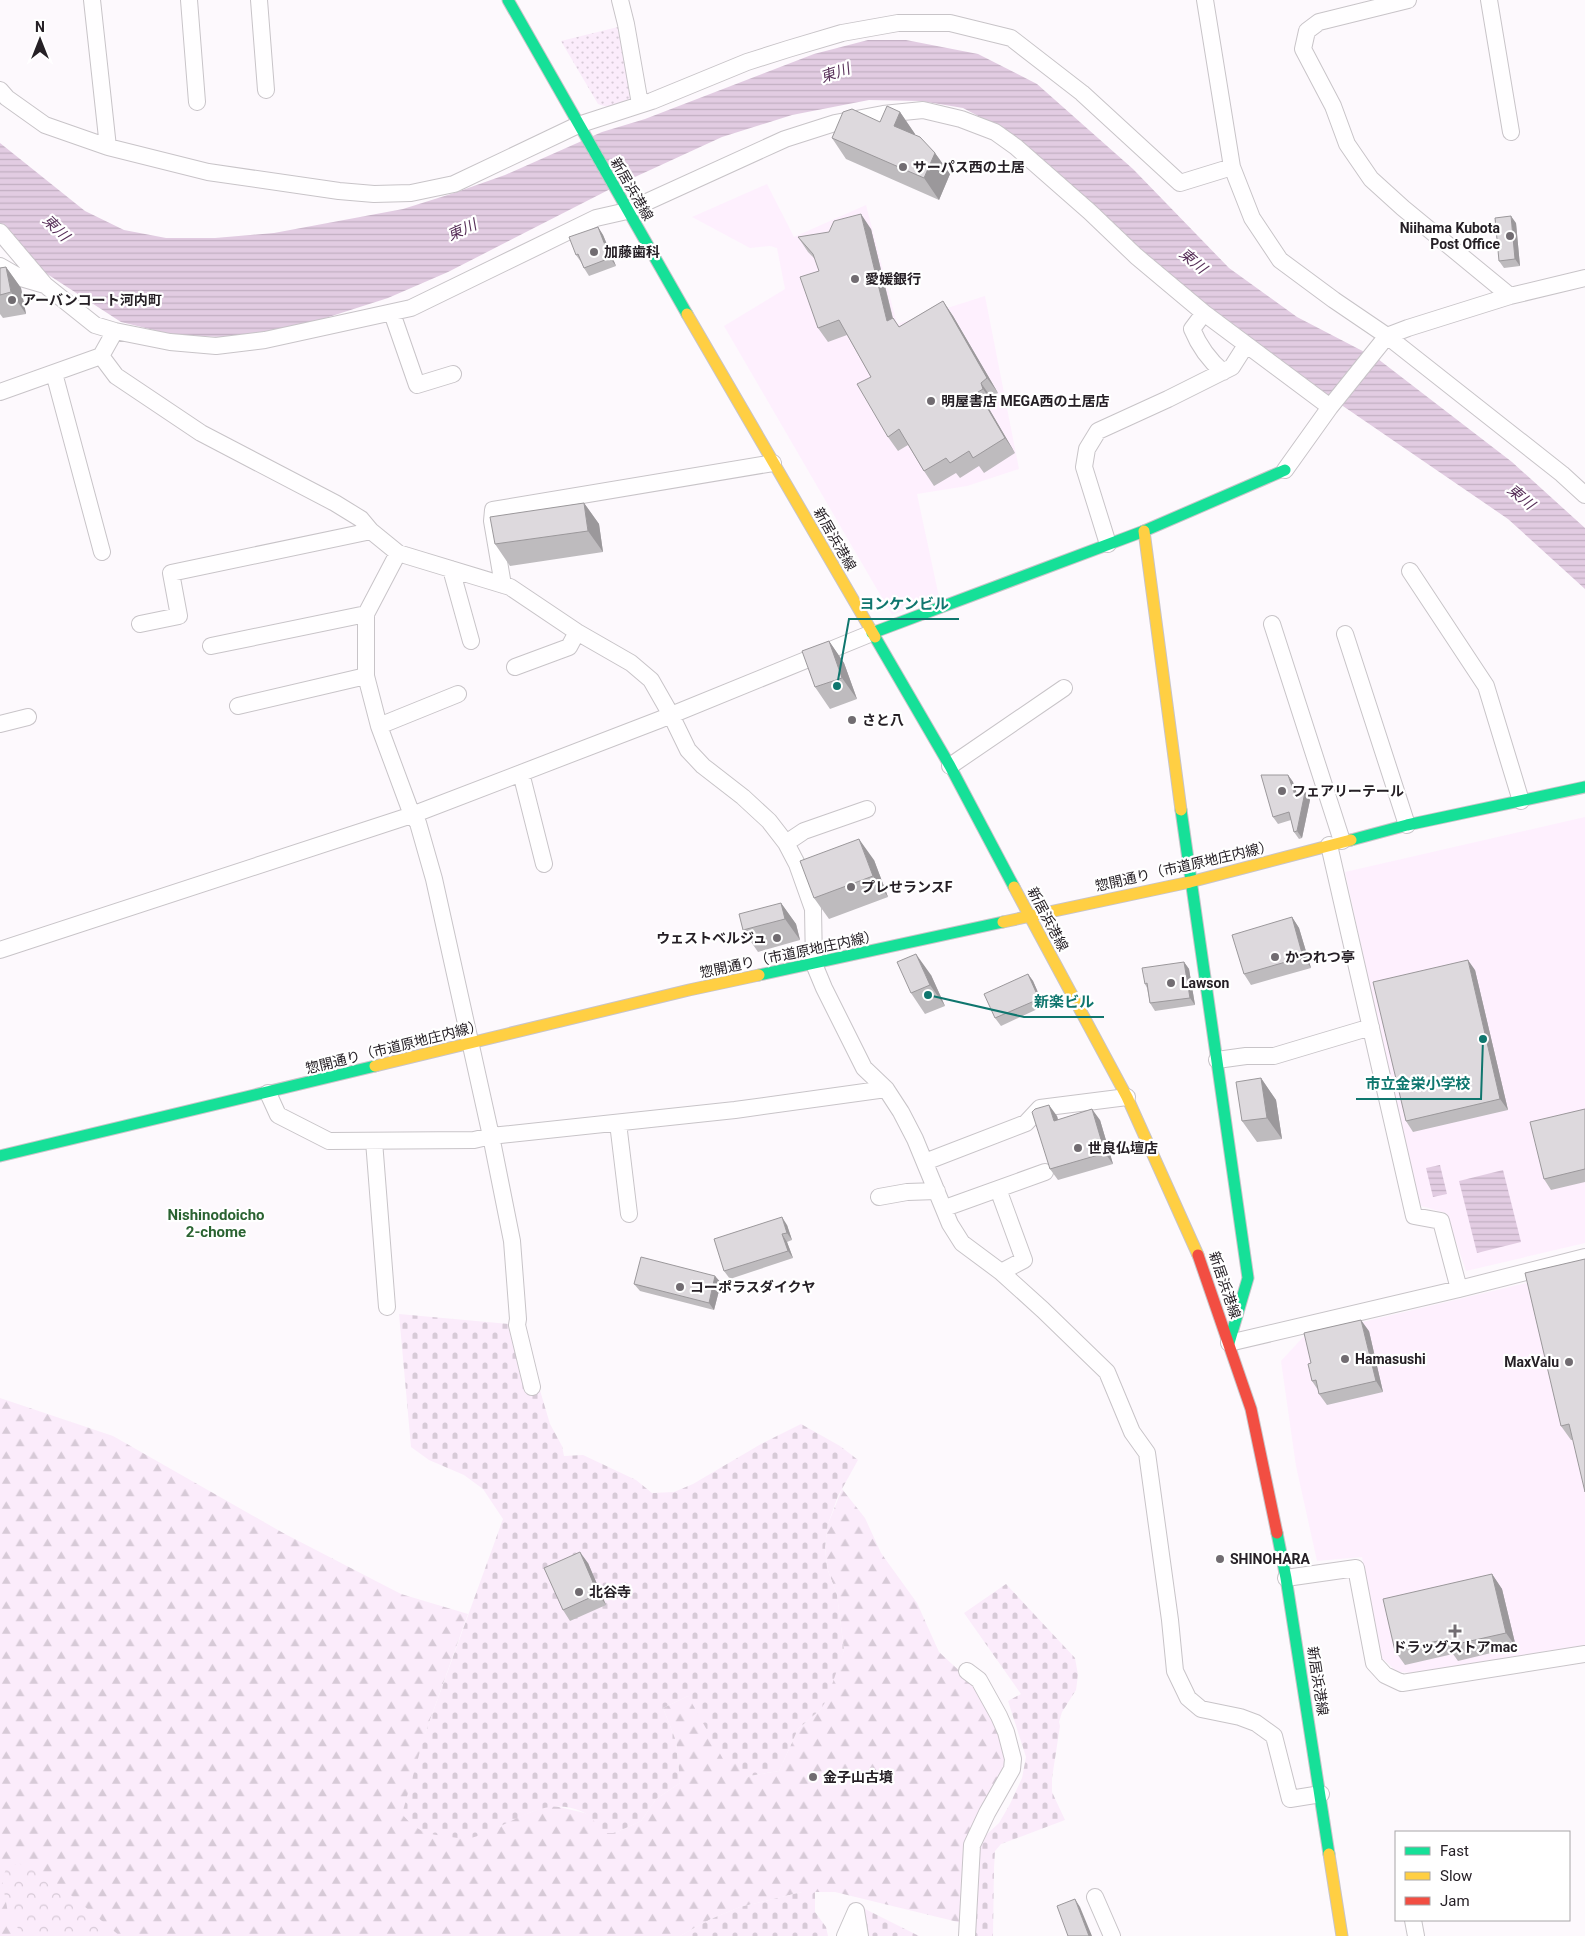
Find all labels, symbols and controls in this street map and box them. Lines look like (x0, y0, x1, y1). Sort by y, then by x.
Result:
north arrow (15, 15, 65, 65)
text: N (35, 19, 45, 35)
water label: 東川 (818, 59, 854, 86)
street label: 新居浜港線 (608, 155, 656, 223)
place label: サーパス西の土居 (913, 159, 1025, 175)
marker: サーパス西の土居 (897, 161, 909, 173)
water label: 東川 (39, 211, 74, 246)
water label: 東川 (445, 215, 481, 244)
place label: Niihama Kubota Post Office (1400, 220, 1501, 252)
marker: Niihama Kubota Post Office (1504, 230, 1516, 242)
place label: 加藤歯科 (604, 244, 660, 260)
water label: 東川 (1176, 244, 1212, 279)
marker: 加藤歯科 (588, 246, 600, 258)
place label: 愛媛銀行 (865, 271, 921, 287)
marker: 愛媛銀行 (849, 273, 861, 285)
place label: アーバンコート河内町 (22, 292, 162, 308)
marker: アーバンコート河内町 (6, 294, 18, 306)
place label: 明屋書店 MEGA西の土居店 (941, 393, 1110, 409)
marker: 明屋書店 MEGA西の土居店 (925, 395, 937, 407)
water label: 東川 (1504, 480, 1540, 515)
street label: 新居浜港線 (811, 505, 859, 573)
callout: ヨンケンビル (849, 589, 959, 619)
text: ヨンケンビル (859, 595, 949, 613)
place label: さと八 (862, 712, 904, 728)
marker: さと八 (846, 714, 858, 726)
place label: フェアリーテール (1292, 783, 1404, 799)
marker: フェアリーテール (1276, 785, 1288, 797)
street label: 惣開通り（市道原地庄内線） (1094, 838, 1274, 894)
place label: プレせランスF (861, 879, 953, 895)
marker: プレせランスF (845, 881, 857, 893)
street label: 新居浜港線 (1025, 884, 1071, 954)
street label: 惣開通り（市道原地庄内線） (698, 927, 880, 981)
place label: ウェストベルジュ (656, 930, 767, 946)
marker: ウェストベルジュ (771, 932, 783, 944)
place label: かつれつ亭 (1285, 949, 1355, 965)
marker: かつれつ亭 (1269, 951, 1281, 963)
place label: Lawson (1181, 975, 1229, 991)
marker: Lawson (1165, 977, 1177, 989)
callout: 新楽ビル (1024, 987, 1104, 1017)
text: 新楽ビル (1034, 993, 1094, 1011)
street label: 惣開通り（市道原地庄内線） (304, 1017, 484, 1077)
callout: 市立金栄小学校 (1356, 1069, 1481, 1099)
text: 市立金栄小学校 (1365, 1075, 1471, 1093)
place label: 世良仏壇店 (1088, 1140, 1158, 1156)
marker: 世良仏壇店 (1072, 1142, 1084, 1154)
district label: Nishinodoicho 2-chome (167, 1206, 265, 1241)
street label: 新居浜港線 (1206, 1249, 1244, 1321)
place label: コーポラスダイクヤ (690, 1279, 815, 1295)
marker: コーポラスダイクヤ (674, 1281, 686, 1293)
place label: Hamasushi (1355, 1351, 1426, 1367)
marker: Hamasushi (1339, 1353, 1351, 1365)
place label: MaxValu (1504, 1354, 1559, 1370)
marker: MaxValu (1563, 1356, 1575, 1368)
place label: SHINOHARA (1230, 1551, 1311, 1567)
marker: SHINOHARA (1214, 1553, 1226, 1565)
place label: 北谷寺 (589, 1584, 631, 1600)
marker: 北谷寺 (573, 1586, 585, 1598)
marker: ドラッグストアmac (1449, 1625, 1461, 1637)
place label: ドラッグストアmac (1393, 1639, 1517, 1655)
street label: 新居浜港線 (1305, 1645, 1331, 1717)
place label: 金子山古墳 (823, 1769, 893, 1785)
marker: 金子山古墳 (807, 1771, 819, 1783)
legend (1395, 1831, 1570, 1921)
text: Fast (1440, 1842, 1469, 1860)
text: Slow (1440, 1867, 1472, 1885)
text: Jam (1440, 1892, 1470, 1910)

